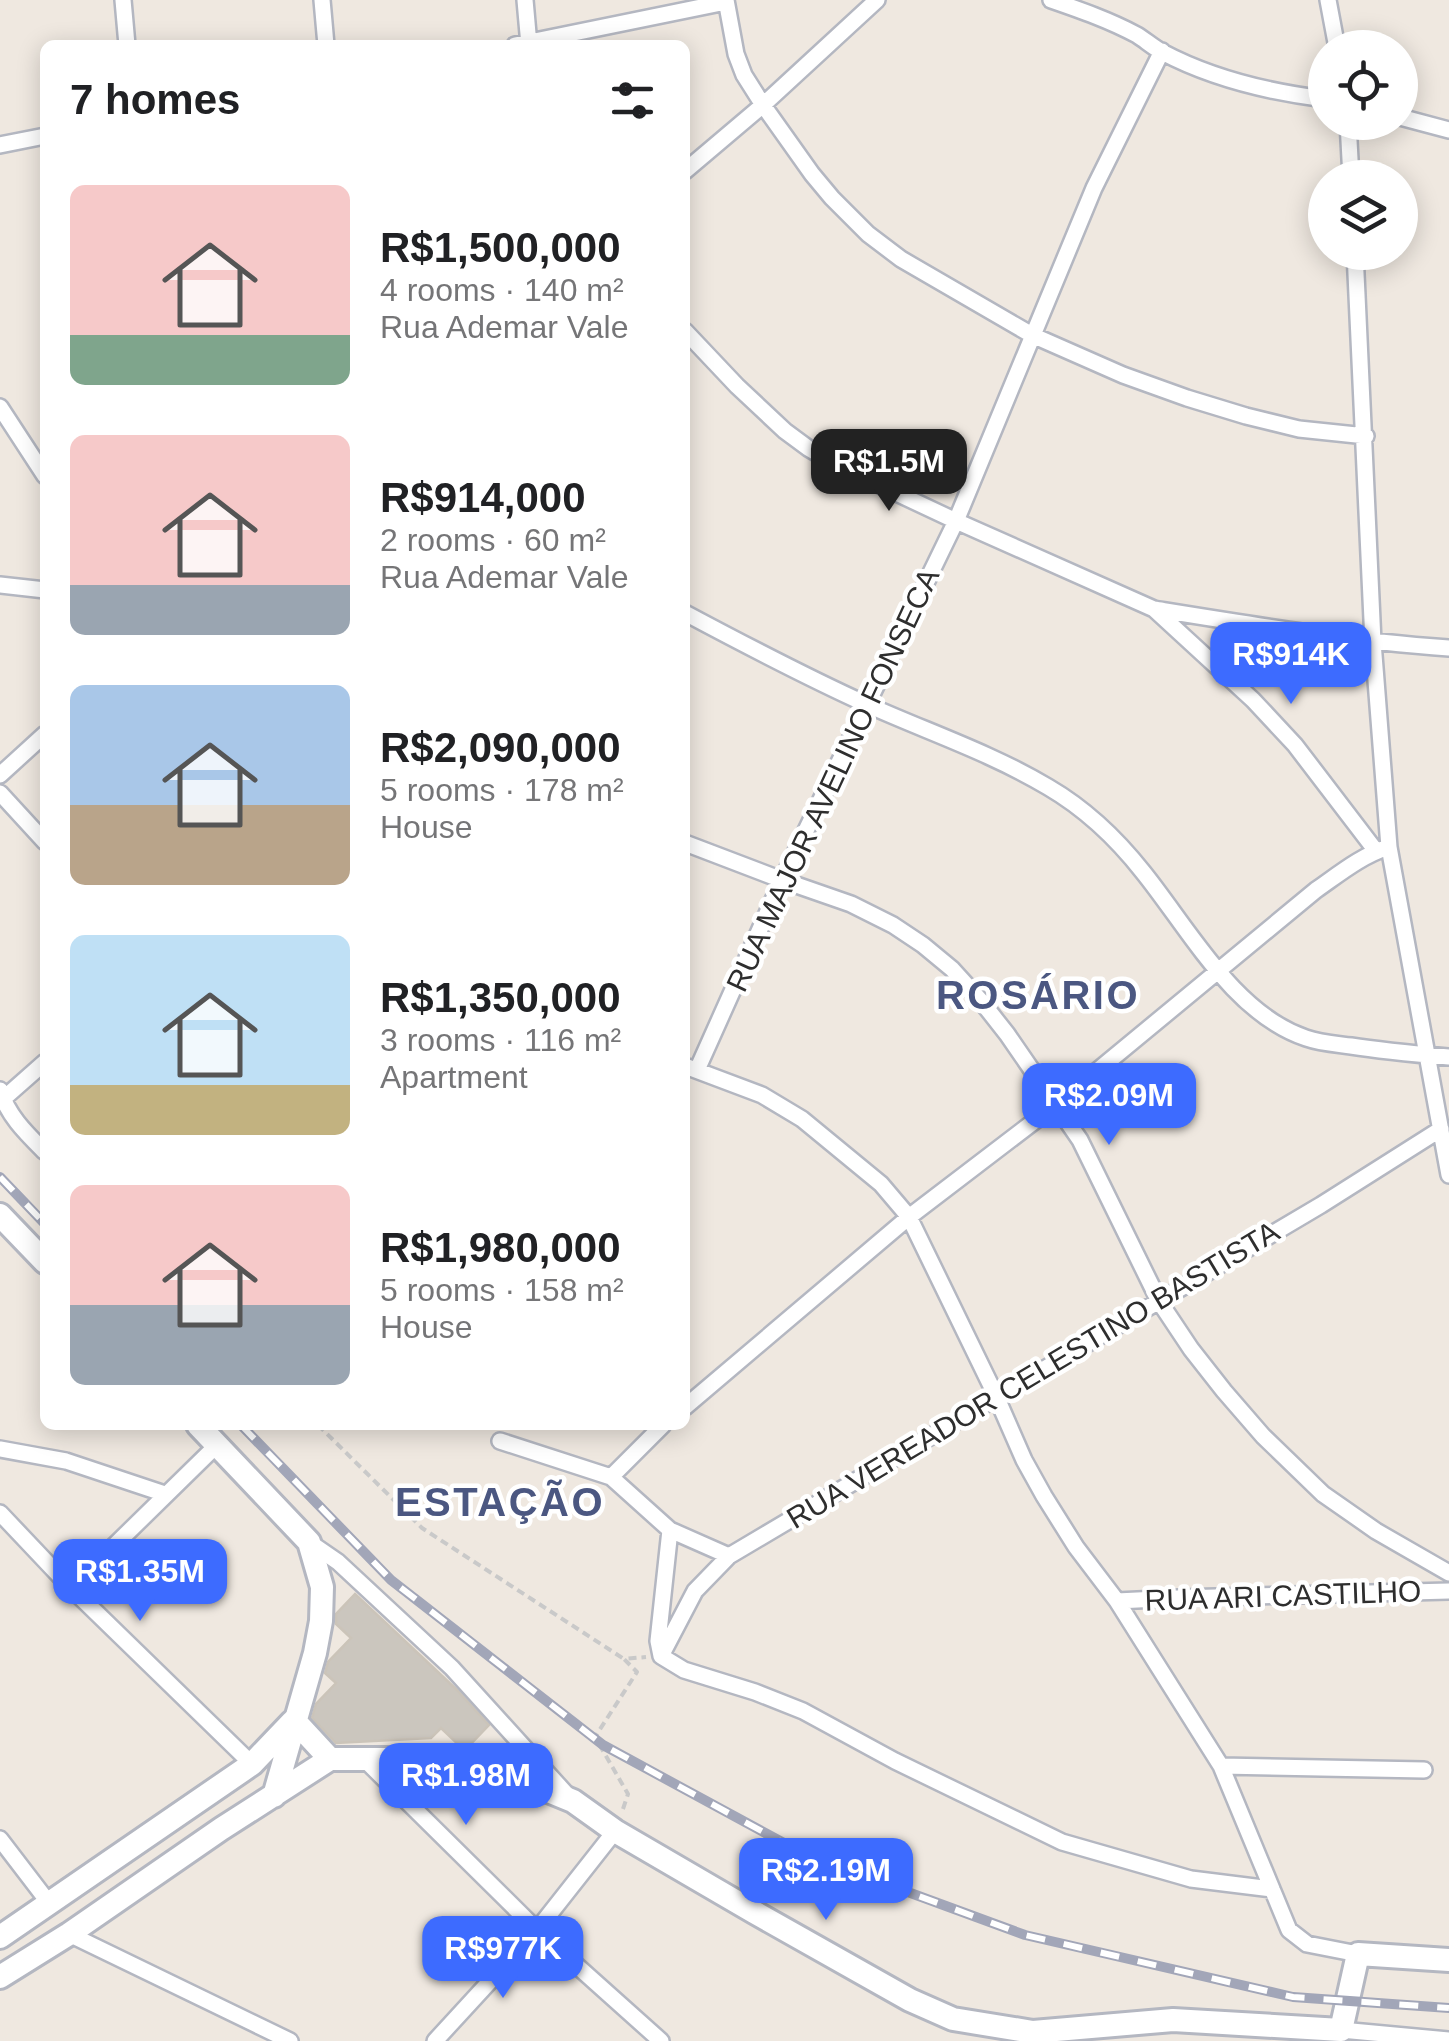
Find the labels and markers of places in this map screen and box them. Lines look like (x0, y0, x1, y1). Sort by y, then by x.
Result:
pin: R$1.5M (808, 429, 970, 514)
pin: R$914K (1210, 622, 1372, 707)
pin: R$2.09M (1017, 1063, 1201, 1148)
pin: R$1.35M (48, 1539, 232, 1624)
pin: R$1.98M (374, 1743, 558, 1828)
pin: R$2.19M (734, 1838, 918, 1923)
pin: R$977K (422, 1916, 584, 2001)

